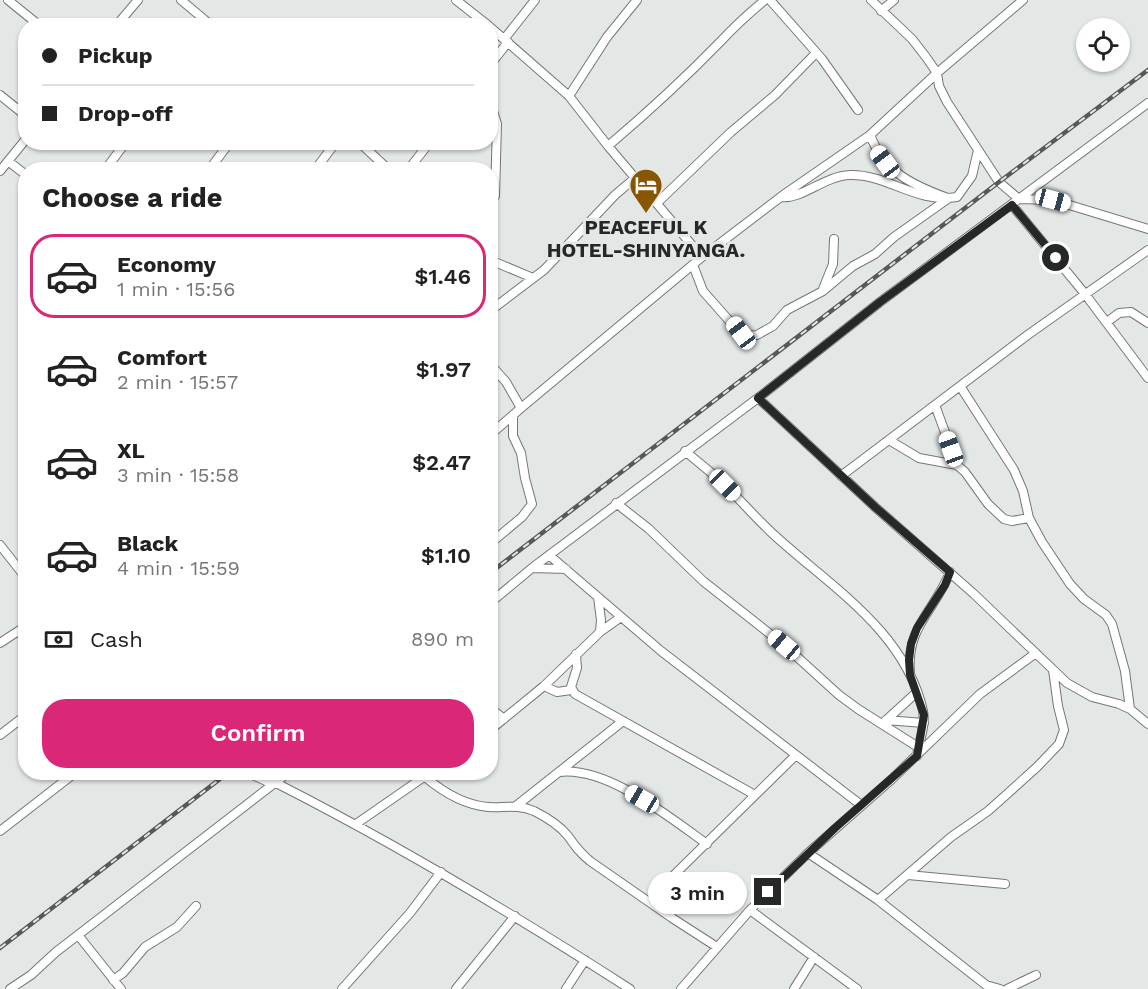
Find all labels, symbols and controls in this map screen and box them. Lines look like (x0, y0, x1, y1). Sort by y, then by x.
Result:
map controls (1076, 18, 1130, 72)
button: locate (1076, 18, 1130, 72)
text: Pickup (78, 43, 153, 68)
text: Drop-off (78, 101, 173, 126)
car (867, 142, 903, 182)
hotel icon: PEACEFUL K HOTEL-SHINYANGA. (628, 167, 664, 214)
text: Choose a ride (42, 182, 222, 214)
car (1033, 187, 1073, 213)
place label: PEACEFUL K HOTEL-SHINYANGA. (547, 215, 745, 262)
route start (1042, 244, 1069, 271)
icon: car (45, 249, 99, 303)
text: Economy (117, 252, 216, 277)
text: $1.46 (414, 264, 471, 289)
text: 1 min · 15:56 (117, 277, 235, 301)
car (723, 313, 759, 353)
icon: car (45, 342, 99, 396)
text: Comfort (117, 345, 207, 370)
text: $1.97 (416, 357, 471, 382)
text: 2 min · 15:57 (117, 370, 238, 394)
car (936, 429, 966, 469)
icon: car (45, 435, 99, 489)
text: XL (117, 438, 145, 463)
text: $2.47 (412, 450, 471, 475)
text: 3 min · 15:58 (117, 463, 239, 487)
car (706, 466, 744, 504)
icon: car (45, 528, 99, 582)
text: Black (117, 531, 178, 556)
text: $1.10 (421, 543, 471, 568)
text: 4 min · 15:59 (117, 556, 240, 580)
icon: cash (42, 623, 75, 656)
text: Cash (90, 627, 143, 652)
text: 890 m (411, 627, 474, 651)
car (764, 627, 804, 663)
button: Confirm (42, 699, 474, 768)
car (622, 782, 662, 816)
callout: 3 min (648, 871, 747, 913)
route end (754, 878, 781, 905)
text: 3 min (670, 881, 725, 905)

